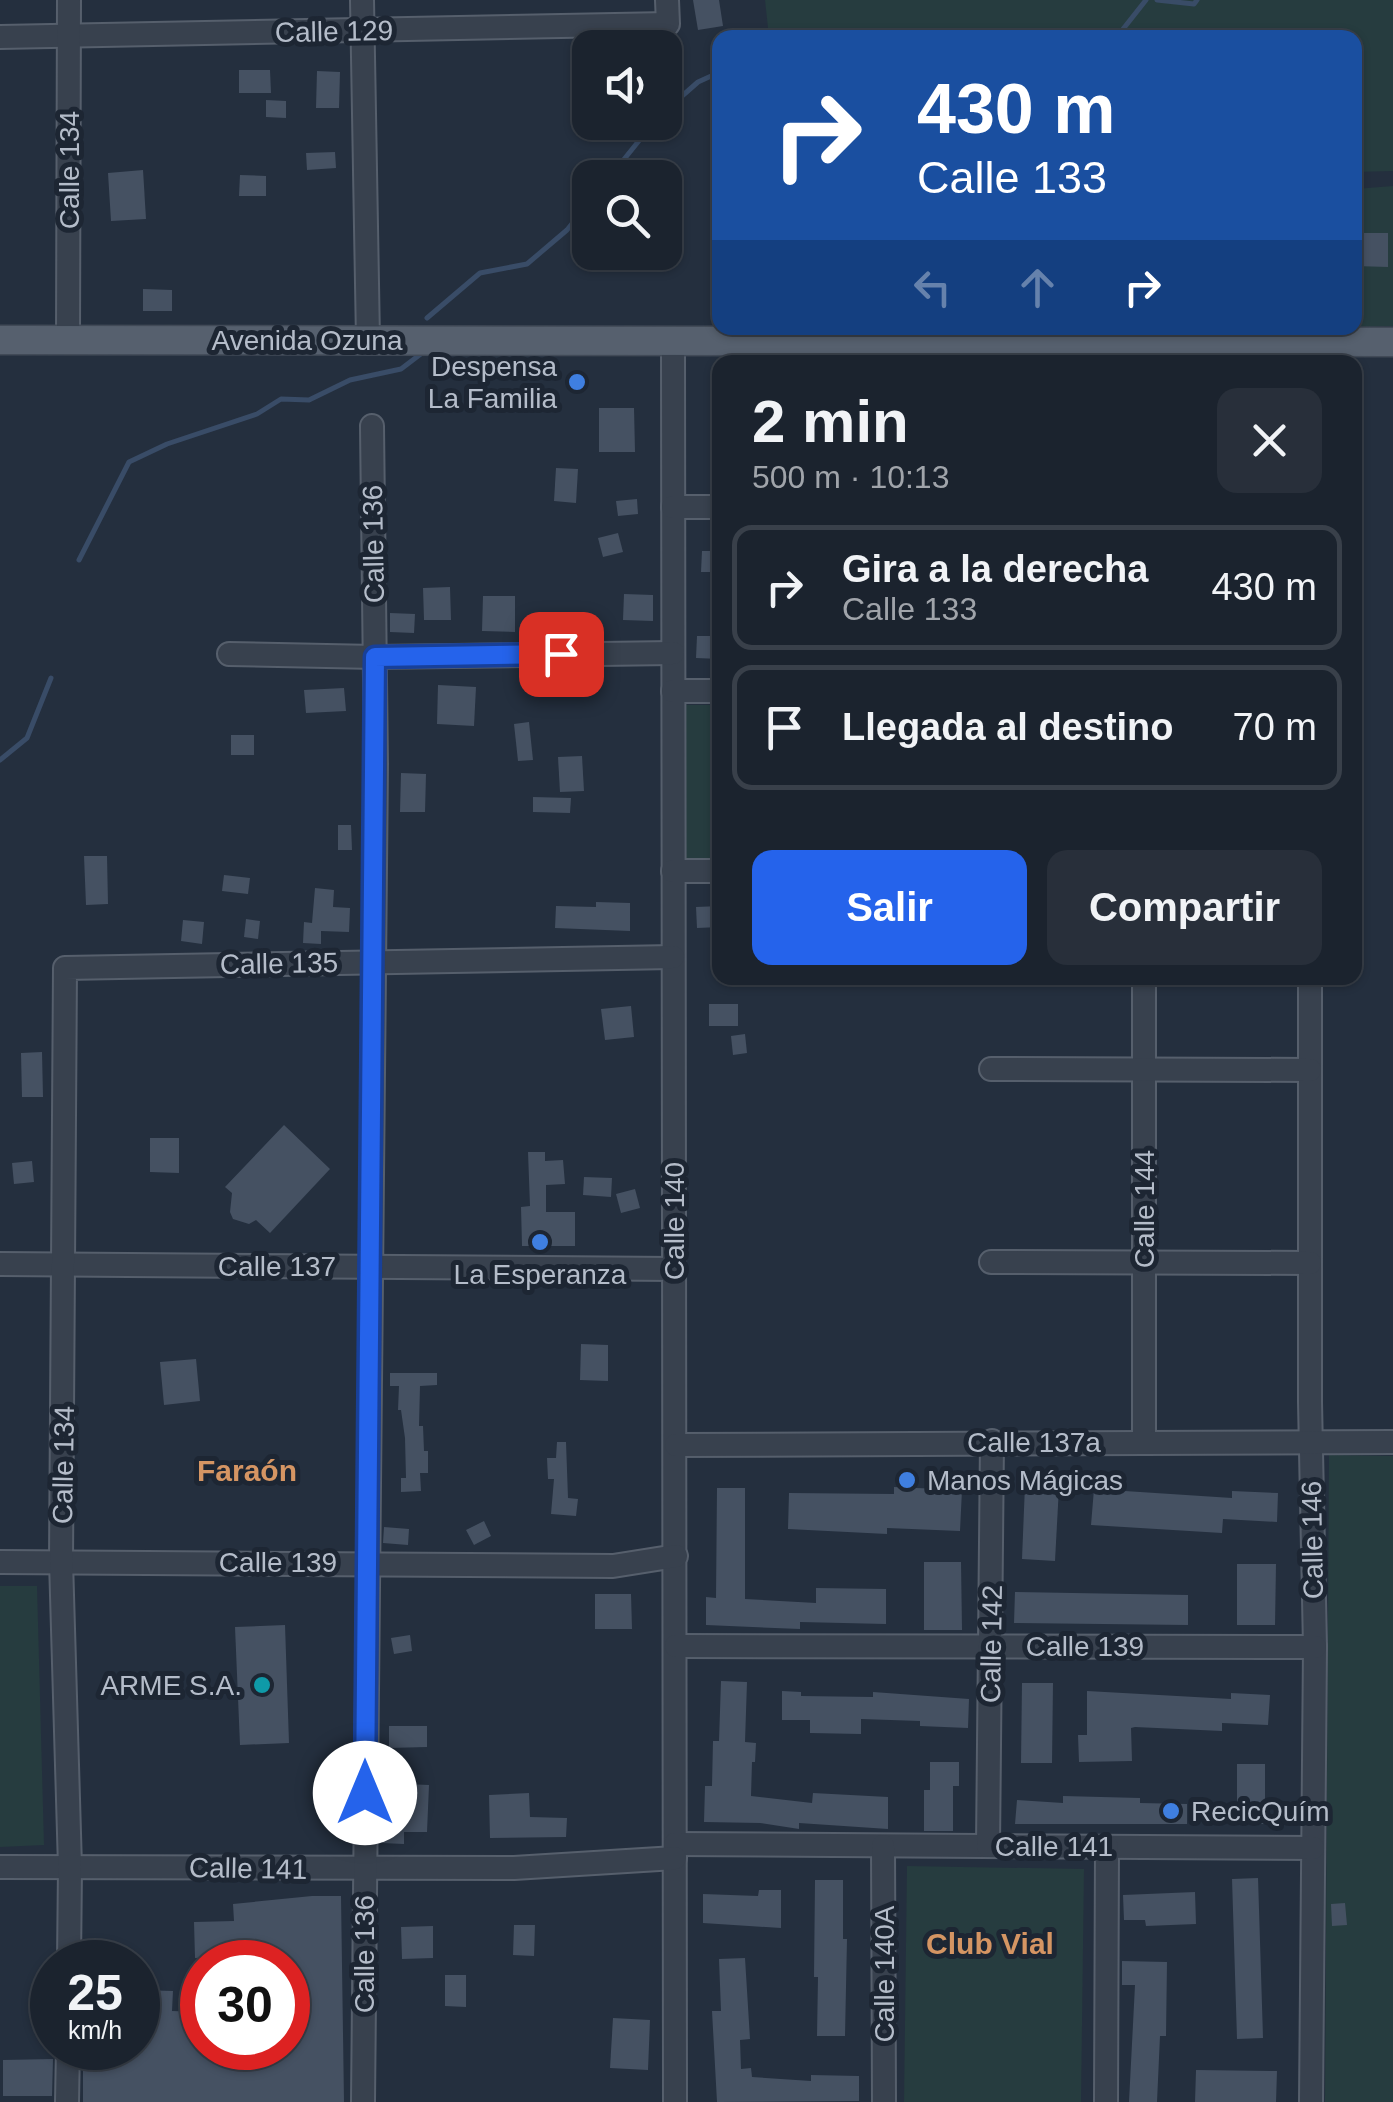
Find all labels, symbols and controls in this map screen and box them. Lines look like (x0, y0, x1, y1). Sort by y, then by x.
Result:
street label: Calle 129 (275, 15, 393, 48)
map controls (572, 30, 682, 270)
button: sound (572, 30, 682, 140)
icon: right (752, 70, 882, 200)
text: 430 m (917, 70, 1115, 148)
street label: Calle 134 (54, 111, 85, 229)
text: Calle 133 (917, 152, 1107, 203)
button: search (572, 160, 682, 270)
icon: left (905, 260, 960, 315)
icon: ahead (1010, 260, 1065, 315)
icon: right (1115, 260, 1170, 315)
street label: Avenida Ozuna (212, 325, 403, 356)
place label: Despensa La Familia (428, 351, 557, 414)
marker: Despensa La Familia (566, 371, 588, 393)
text: 2 min (752, 388, 909, 455)
button: close (1217, 388, 1322, 493)
text: 500 m · 10:13 (752, 459, 949, 495)
street label: Calle 136 (357, 485, 390, 603)
text: Gira a la derecha (842, 548, 1148, 590)
icon: right (757, 560, 812, 615)
text: 430 m (1211, 566, 1317, 608)
text: Calle 133 (842, 591, 977, 627)
pin (519, 612, 604, 697)
icon: arrive (534, 627, 589, 682)
icon: arrive (757, 700, 812, 755)
text: Llegada al destino (842, 706, 1174, 748)
text: 70 m (1233, 706, 1317, 748)
button: Salir (752, 850, 1027, 965)
button: Compartir (1047, 850, 1322, 965)
street label: Calle 135 (220, 947, 338, 980)
street label: Calle 144 (1129, 1150, 1160, 1268)
street label: Calle 140 (659, 1162, 690, 1280)
marker: La Esperanza (529, 1231, 551, 1253)
street label: Calle 137 (218, 1251, 336, 1282)
place label: La Esperanza (454, 1259, 627, 1290)
street label: Calle 134 (47, 1406, 80, 1524)
street label: Calle 137a (967, 1427, 1101, 1458)
district label: Faraón (197, 1454, 297, 1487)
place label: Manos Mágicas (927, 1465, 1123, 1496)
marker: Manos Mágicas (896, 1469, 918, 1491)
street label: Calle 146 (1296, 1481, 1329, 1599)
street label: Calle 139 (219, 1547, 337, 1578)
street label: Calle 142 (975, 1585, 1008, 1703)
street label: Calle 139 (1026, 1631, 1144, 1662)
place label: ARME S.A. (100, 1670, 242, 1701)
marker: ARME S.A. (251, 1674, 273, 1696)
position arrow (313, 1741, 417, 1845)
place label: RecicQuím (1191, 1796, 1329, 1827)
marker: RecicQuím (1160, 1800, 1182, 1822)
street label: Calle 141 (995, 1831, 1113, 1862)
street label: Calle 141 (189, 1852, 307, 1885)
street label: Calle 136 (349, 1895, 380, 2013)
street label: Calle 140A (869, 1905, 900, 2042)
district label: Club Vial (926, 1927, 1054, 1960)
speed limit sign: 30 (180, 1940, 310, 2070)
text: 25 (67, 1965, 123, 2021)
text: km/h (68, 2016, 122, 2044)

